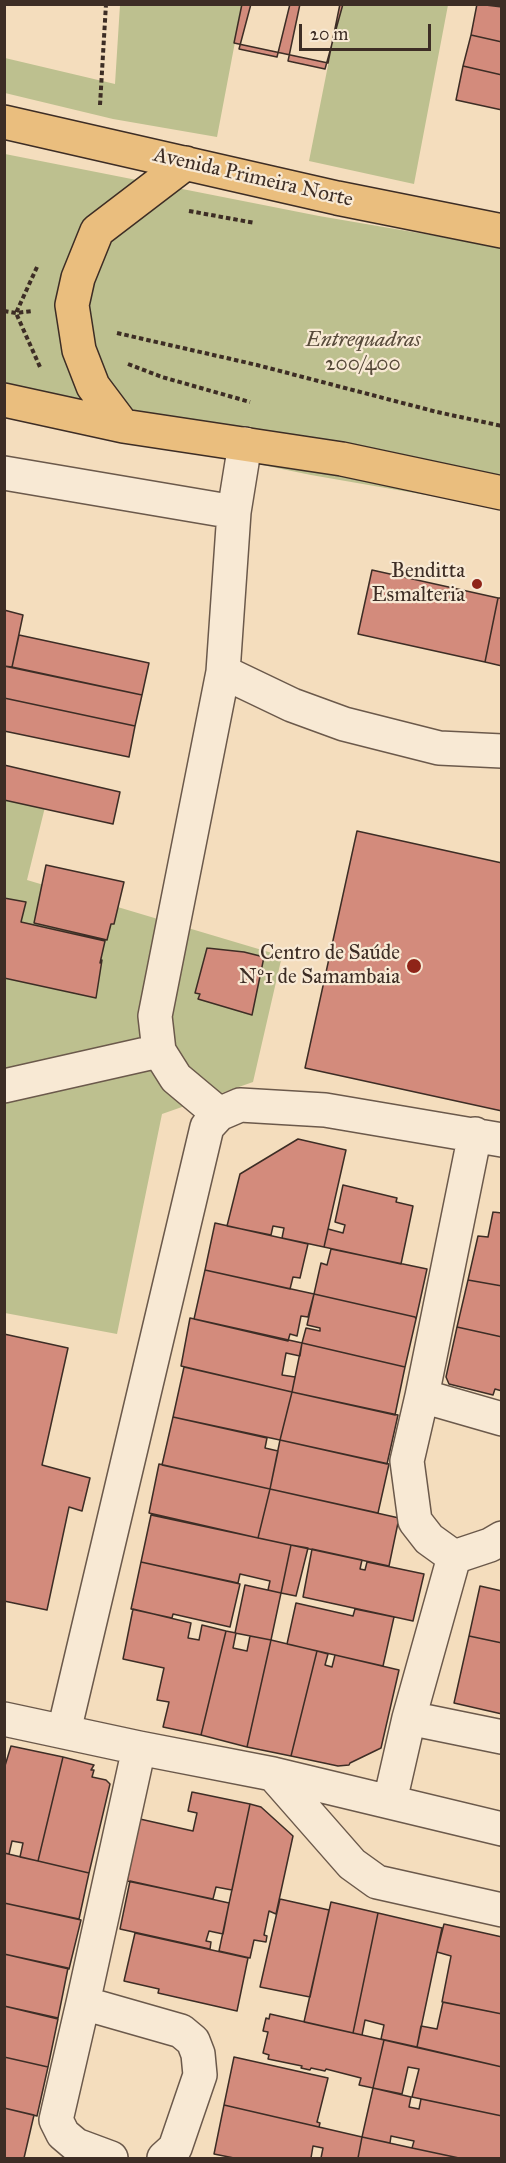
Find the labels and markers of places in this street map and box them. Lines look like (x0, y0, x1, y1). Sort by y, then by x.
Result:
place label: Benditta Esmalteria (371, 559, 465, 609)
marker: Benditta Esmalteria (470, 577, 484, 591)
place label: Centro de Saúde Nº1 de Samambaia (239, 941, 400, 991)
marker: Centro de Saúde Nº1 de Samambaia (405, 957, 423, 975)

